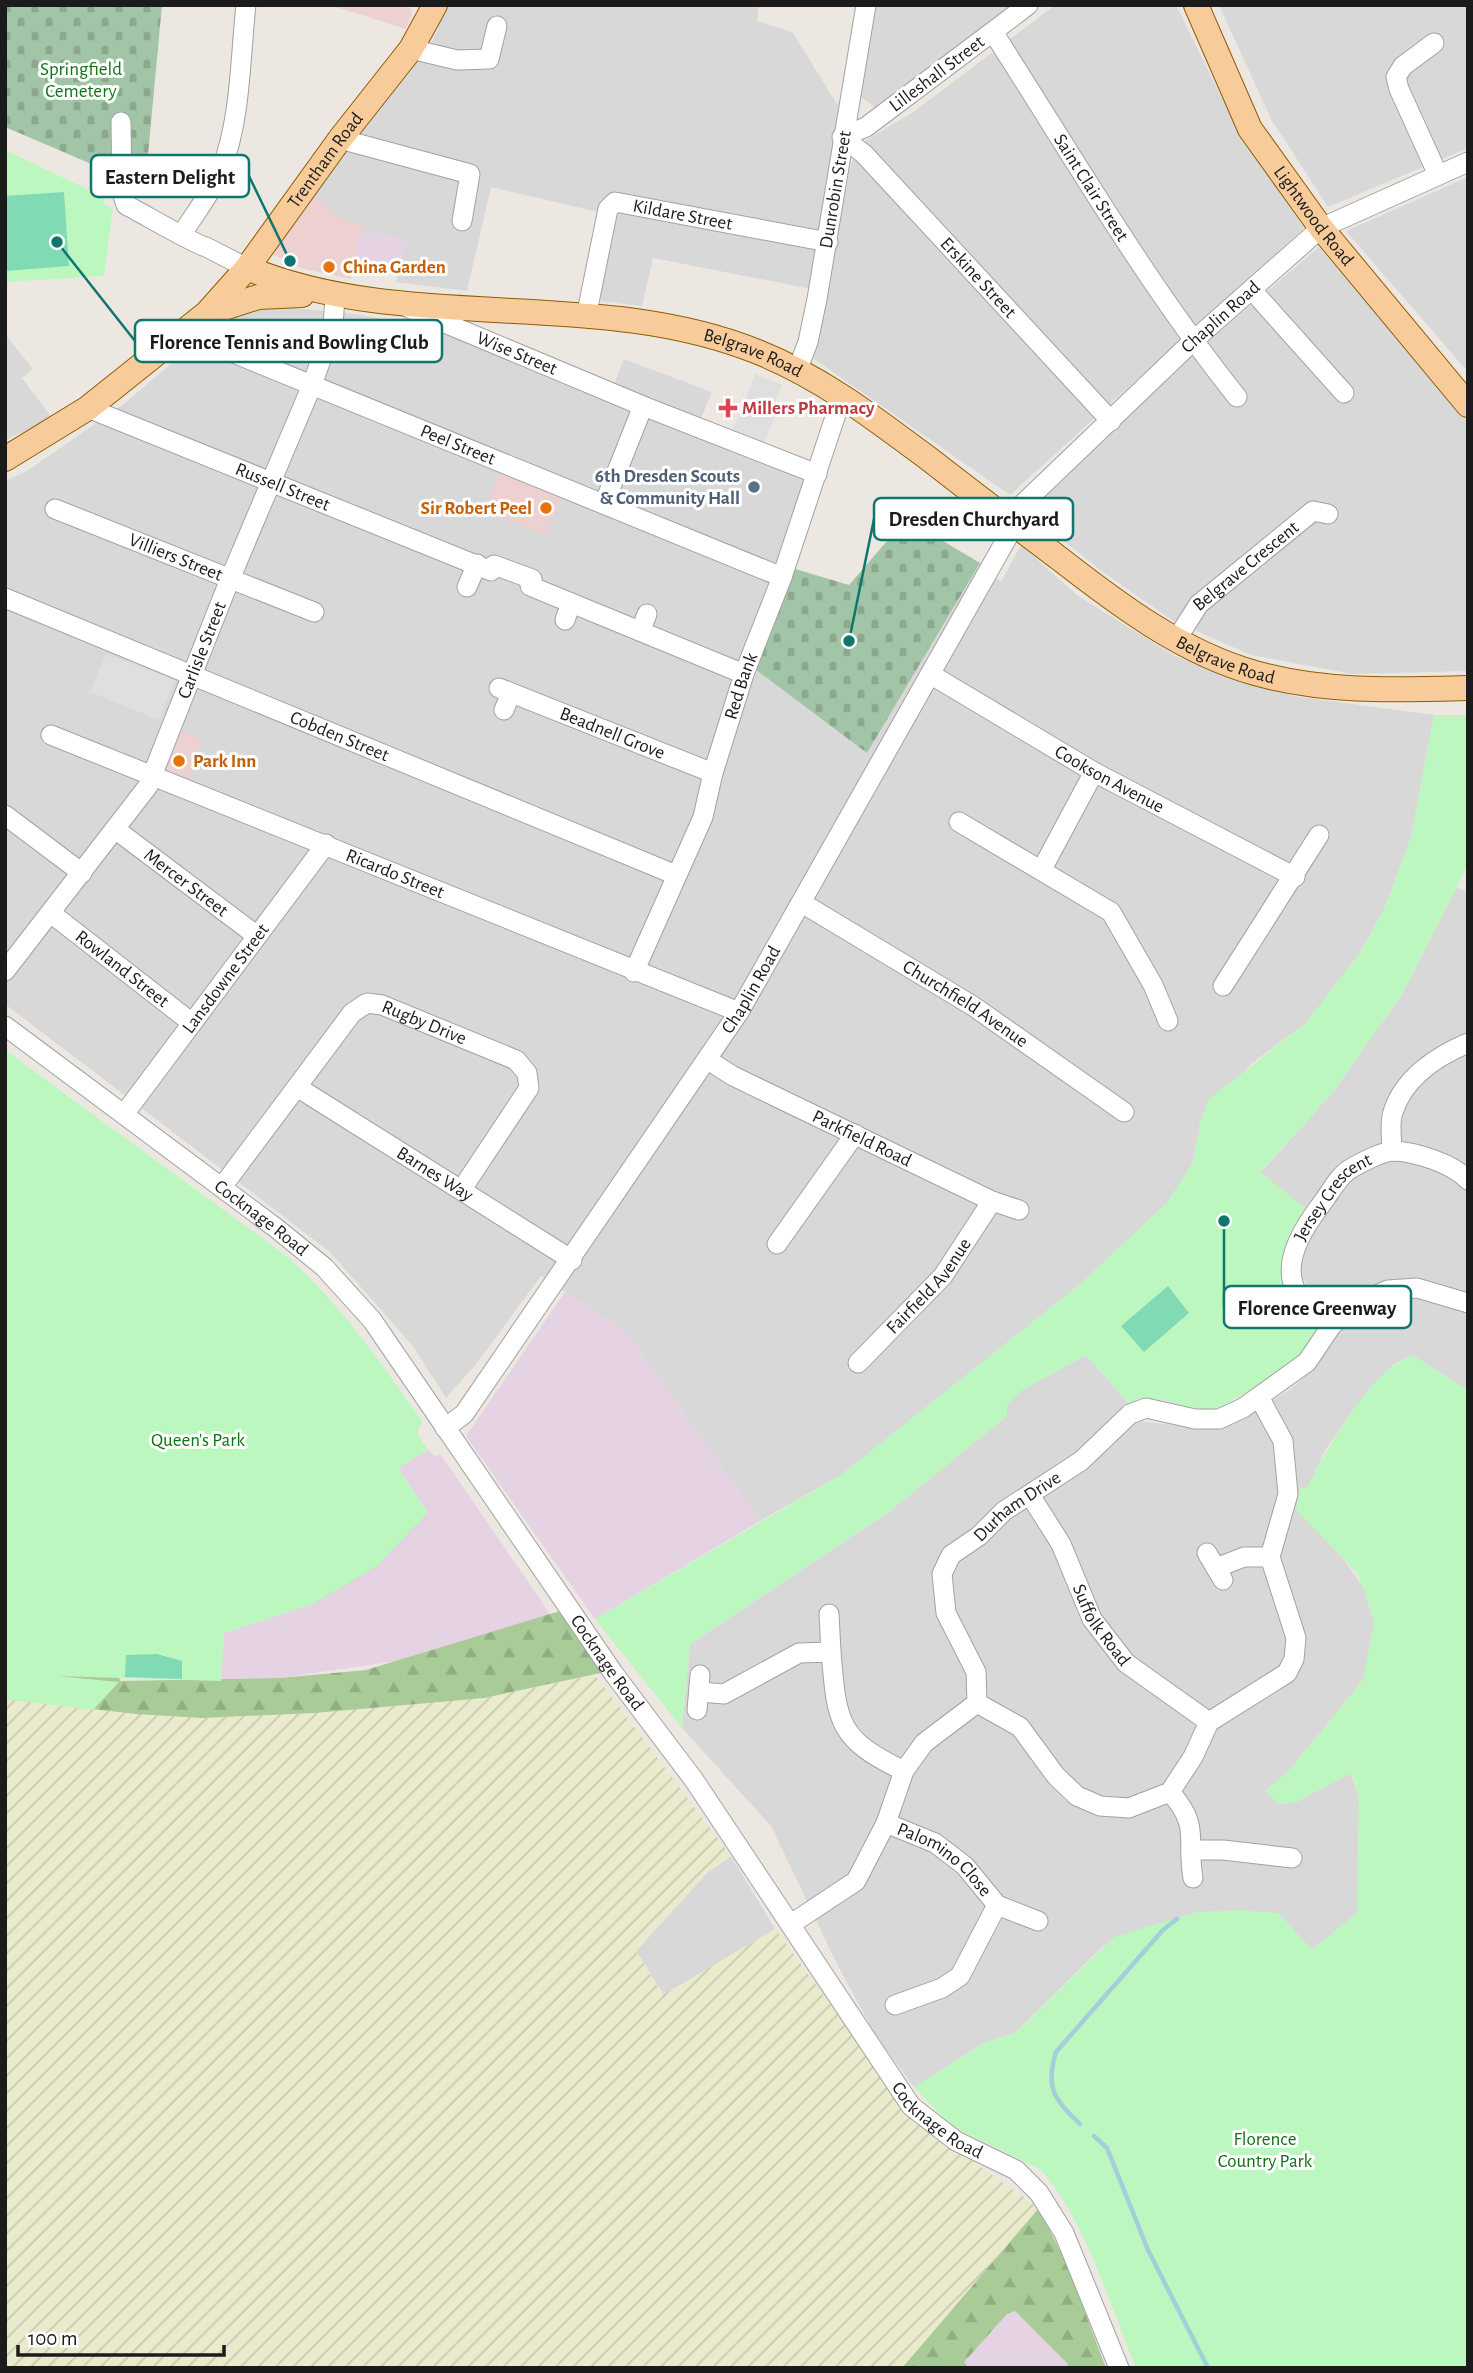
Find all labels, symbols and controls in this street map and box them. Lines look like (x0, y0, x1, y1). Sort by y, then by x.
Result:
street label: Lilleshall Street (886, 32, 988, 116)
park label: Springfield Cemetery (40, 60, 122, 101)
street label: Trentham Road (284, 109, 367, 212)
street label: Dunrobin Street (816, 129, 854, 250)
street label: Saint Clair Street (1050, 131, 1132, 245)
callout: Eastern Delight (91, 155, 249, 197)
street label: Lightwood Road (1270, 162, 1358, 269)
text: Eastern Delight (105, 167, 235, 188)
street label: Kildare Street (631, 196, 734, 233)
street label: Erskine Street (937, 234, 1020, 321)
place label: China Garden (343, 258, 446, 277)
marker: China Garden (321, 259, 337, 275)
street label: Chaplin Road (1177, 277, 1264, 357)
callout: Florence Tennis and Bowling Club (135, 320, 442, 362)
street label: Belgrave Road (702, 325, 806, 381)
street label: Wise Street (474, 328, 560, 378)
text: Florence Tennis and Bowling Club (149, 332, 429, 353)
place label: Millers Pharmacy (742, 399, 875, 418)
marker: Millers Pharmacy (720, 400, 736, 416)
street label: Peel Street (418, 421, 498, 468)
street label: Russell Street (233, 459, 333, 514)
place label: 6th Dresden Scouts & Community Hall (595, 467, 740, 508)
marker: 6th Dresden Scouts & Community Hall (746, 479, 762, 495)
callout: Dresden Churchyard (874, 498, 1073, 540)
place label: Sir Robert Peel (420, 499, 532, 518)
marker: Sir Robert Peel (538, 500, 554, 516)
text: Dresden Churchyard (889, 509, 1059, 530)
street label: Belgrave Crescent (1189, 517, 1302, 614)
street label: Villiers Street (126, 530, 225, 584)
street label: Carlisle Street (174, 599, 230, 701)
street label: Belgrave Road (1173, 632, 1277, 687)
street label: Red Bank (721, 650, 761, 722)
street label: Beadnell Grove (557, 704, 668, 762)
street label: Cobden Street (287, 707, 392, 765)
street label: Cookson Avenue (1052, 741, 1167, 816)
place label: Park Inn (193, 752, 256, 771)
marker: Park Inn (171, 753, 187, 769)
street label: Mercer Street (141, 845, 232, 920)
street label: Ricardo Street (343, 845, 447, 902)
street label: Lansdowne Street (179, 920, 273, 1037)
street label: Rowland Street (72, 927, 172, 1011)
street label: Chaplin Road (718, 942, 784, 1037)
street label: Churchfield Avenue (900, 957, 1032, 1051)
street label: Rugby Drive (379, 997, 469, 1048)
street label: Parkfield Road (809, 1106, 915, 1170)
street label: Barnes Way (393, 1143, 477, 1205)
street label: Jersey Crescent (1290, 1150, 1374, 1244)
street label: Cocknage Road (211, 1176, 312, 1260)
street label: Fairfield Avenue (883, 1235, 975, 1337)
callout: Florence Greenway (1224, 1286, 1411, 1328)
text: Florence Greenway (1238, 1298, 1397, 1319)
park label: Queen's Park (151, 1431, 245, 1450)
street label: Durham Drive (970, 1467, 1064, 1545)
street label: Suffolk Road (1069, 1581, 1134, 1670)
street label: Cocknage Road (567, 1611, 648, 1714)
street label: Palomino Close (895, 1819, 995, 1900)
street label: Cocknage Road (888, 2078, 986, 2162)
park label: Florence Country Park (1218, 2130, 1313, 2171)
scale bar (18, 2314, 224, 2358)
text: 100 m (28, 2328, 78, 2349)

